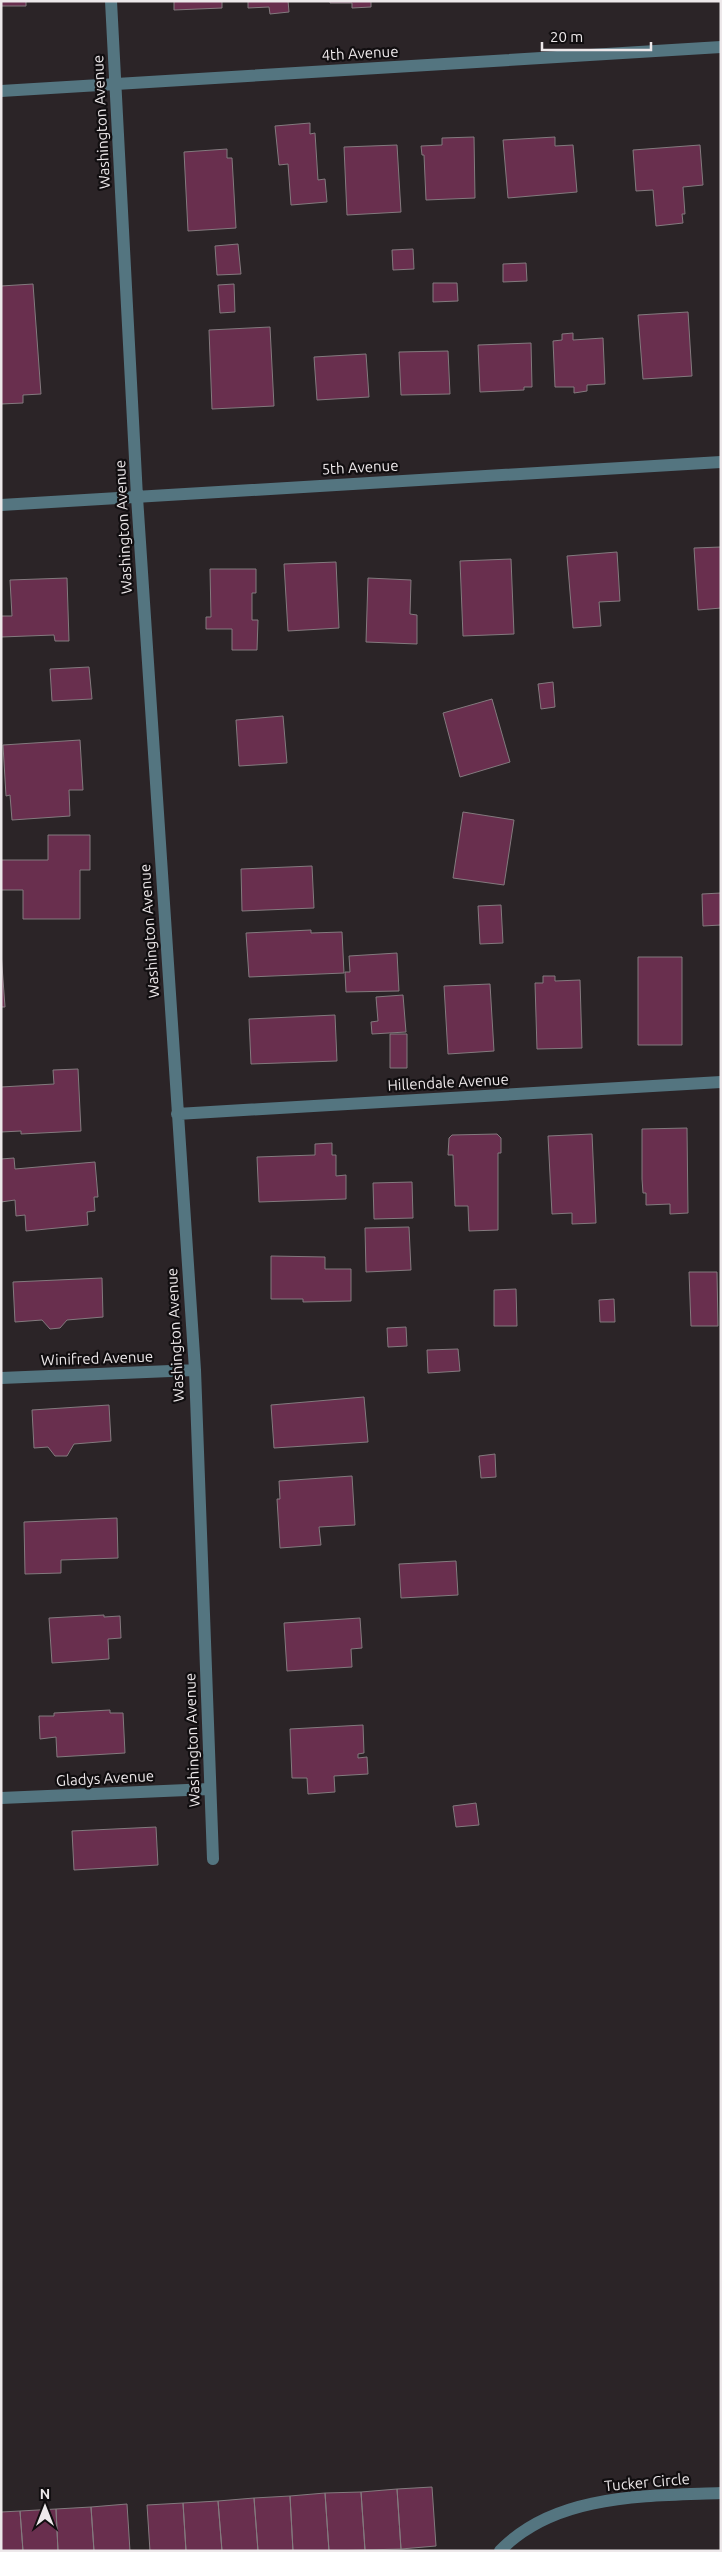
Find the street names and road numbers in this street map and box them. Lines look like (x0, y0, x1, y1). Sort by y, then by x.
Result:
street label: 4th Avenue (321, 42, 399, 64)
street label: Washington Avenue (89, 54, 113, 190)
street label: 5th Avenue (321, 456, 399, 478)
street label: Washington Avenue (111, 459, 135, 595)
street label: Washington Avenue (136, 863, 162, 999)
street label: Hillendale Avenue (387, 1070, 509, 1094)
street label: Washington Avenue (163, 1267, 187, 1403)
street label: Winifred Avenue (41, 1348, 153, 1368)
street label: Washington Avenue (181, 1673, 203, 1807)
street label: Gladys Avenue (56, 1767, 154, 1789)
street label: Tucker Circle (603, 2470, 691, 2494)

